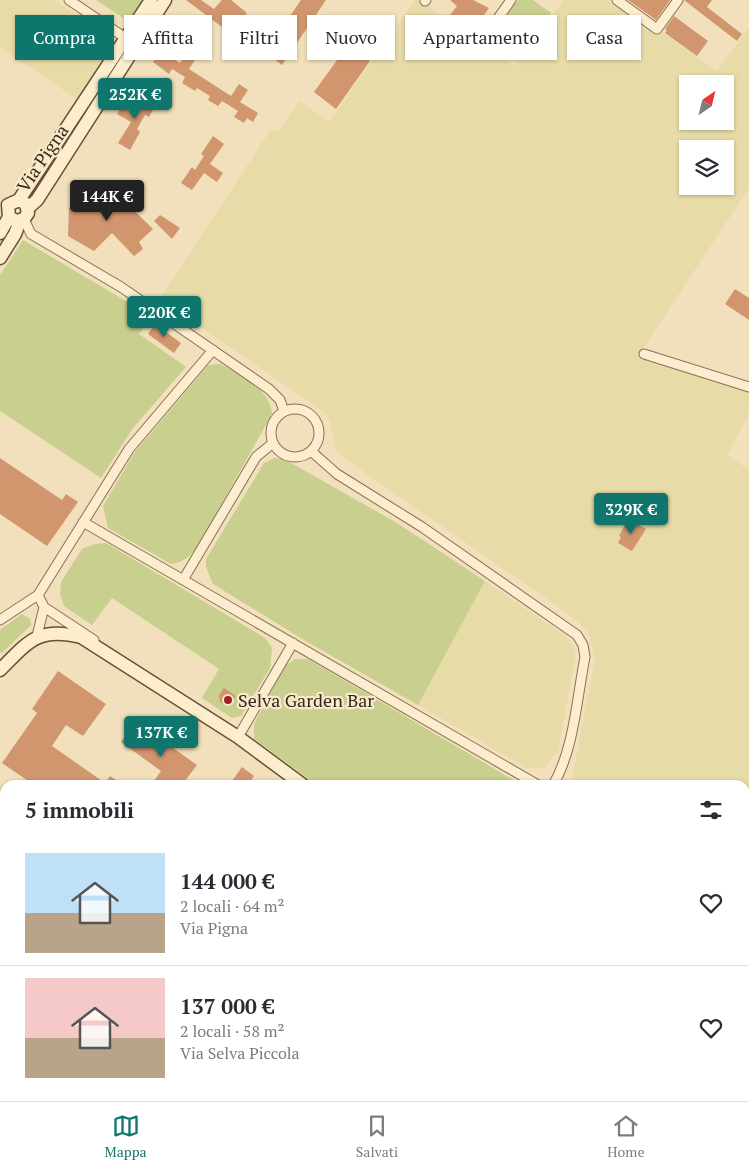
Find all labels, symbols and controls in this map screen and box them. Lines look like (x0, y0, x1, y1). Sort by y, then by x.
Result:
chip: Compra (15, 15, 114, 60)
chip: Affitta (124, 15, 212, 60)
chip: Filtri (222, 15, 297, 60)
chip: Nuovo (307, 15, 395, 60)
chip: Appartamento (405, 15, 557, 60)
chip: Casa (567, 15, 641, 60)
north arrow (679, 75, 734, 130)
map controls (679, 75, 734, 195)
pin: 252K € (94, 78, 176, 120)
text: 252K € (109, 83, 161, 105)
street label: Via Pigna (11, 120, 73, 196)
button: layers (679, 140, 734, 195)
pin: 144K € (66, 180, 148, 222)
text: 144K € (81, 185, 133, 207)
pin: 220K € (123, 296, 205, 338)
text: 220K € (138, 301, 190, 323)
pin: 329K € (590, 492, 672, 535)
text: 329K € (605, 498, 657, 520)
place label: Selva Garden Bar (238, 688, 374, 712)
marker: Selva Garden Bar (222, 694, 234, 706)
pin: 137K € (120, 716, 202, 758)
text: 137K € (135, 721, 187, 743)
text: 5 immobili (25, 796, 134, 824)
icon: filters (697, 796, 725, 824)
text: 144 000 € (180, 867, 274, 895)
icon: home (65, 873, 125, 933)
icon: heart (697, 889, 725, 917)
text: 2 locali · 64 m² (180, 895, 285, 917)
text: Via Pigna (180, 917, 248, 939)
text: 137 000 € (180, 992, 274, 1020)
icon: home (65, 998, 125, 1058)
icon: heart (697, 1014, 725, 1042)
text: 2 locali · 58 m² (180, 1020, 285, 1042)
text: Via Selva Piccola (180, 1042, 300, 1064)
tab: Mappa (105, 1112, 147, 1161)
tab: Salvati (356, 1112, 398, 1161)
tab: Home (607, 1112, 644, 1161)

